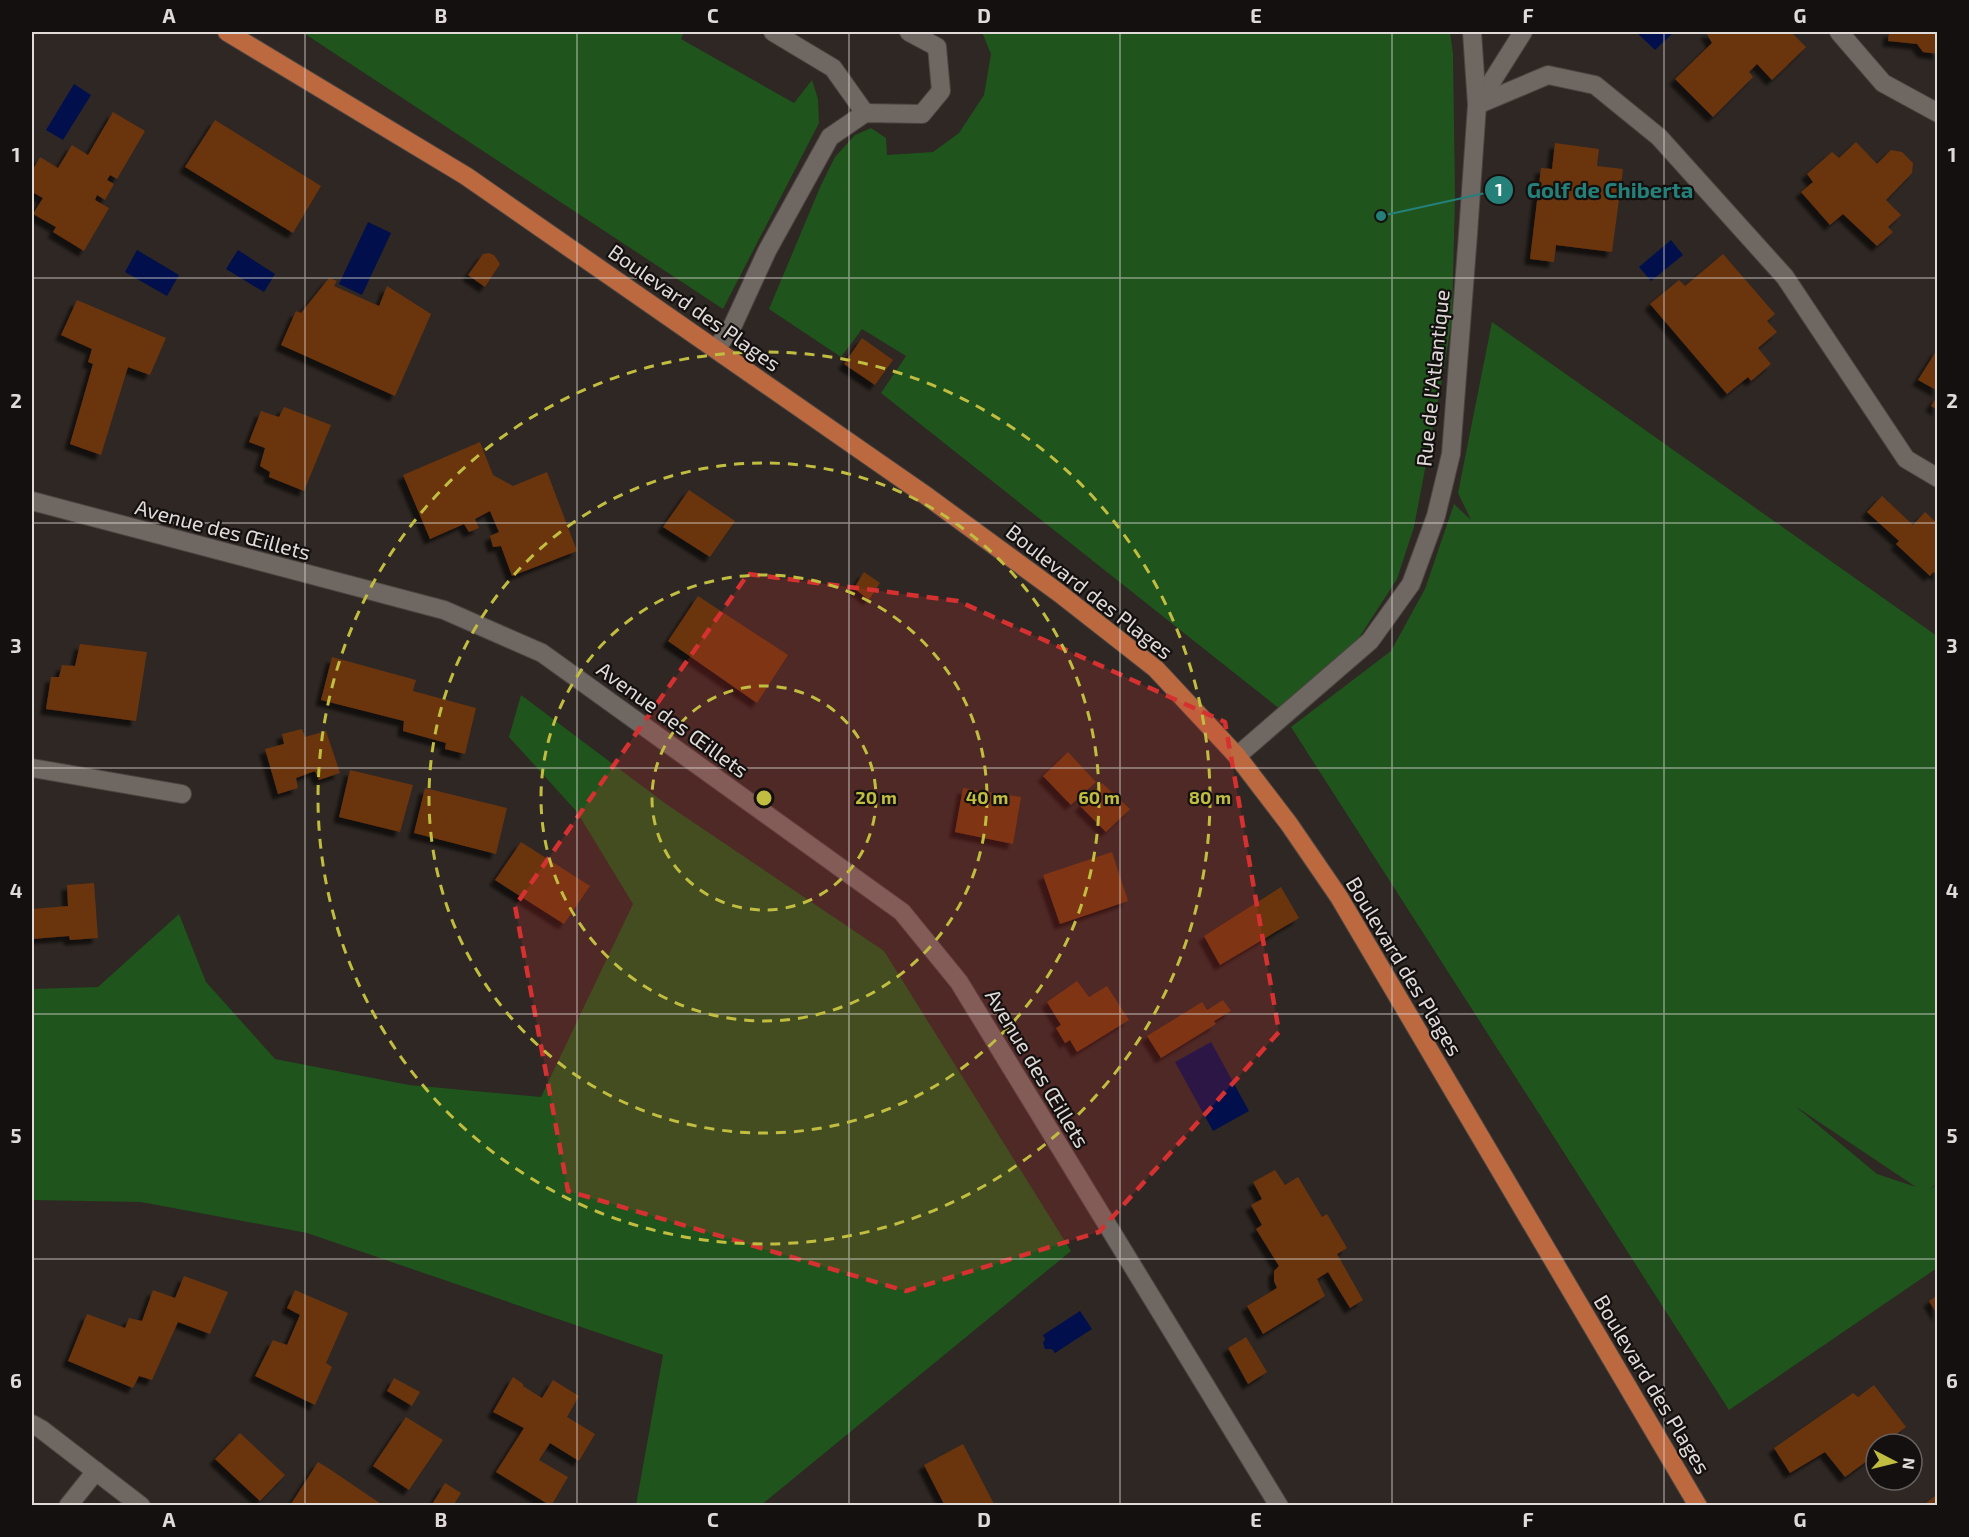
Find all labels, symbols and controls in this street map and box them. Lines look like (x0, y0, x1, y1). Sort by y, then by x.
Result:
text: A (162, 3, 176, 27)
text: B (435, 3, 447, 27)
text: C (707, 3, 719, 27)
text: D (977, 3, 991, 27)
text: E (1250, 3, 1262, 27)
text: F (1522, 3, 1534, 27)
text: G (1794, 3, 1806, 27)
text: 1 (12, 142, 20, 166)
text: 1 (1948, 142, 1956, 166)
callout: Golf de Chiberta (1484, 170, 1705, 210)
text: Golf de Chiberta (1527, 176, 1693, 202)
text: 1 (1495, 178, 1503, 200)
street label: Boulevard des Plages (604, 238, 786, 376)
street label: Rue de l'Atlantique (1410, 288, 1454, 468)
text: 2 (10, 388, 22, 412)
text: 2 (1946, 388, 1958, 412)
street label: Avenue des Œillets (133, 494, 313, 564)
street label: Boulevard des Plages (1002, 518, 1178, 664)
text: 3 (10, 633, 22, 657)
text: 3 (1946, 633, 1958, 657)
street label: Avenue des Œillets (593, 656, 753, 782)
text: 20 m (855, 786, 897, 808)
text: 40 m (966, 786, 1008, 808)
text: 60 m (1078, 786, 1120, 808)
text: 80 m (1189, 786, 1231, 808)
centre of rings (754, 788, 774, 808)
street label: Boulevard des Plages (1342, 872, 1468, 1060)
text: 4 (10, 878, 23, 902)
text: 4 (1946, 878, 1959, 902)
street label: Avenue des Œillets (981, 984, 1095, 1152)
text: 5 (10, 1123, 22, 1147)
text: 5 (1946, 1123, 1958, 1147)
street label: Boulevard des Plages (1590, 1290, 1716, 1478)
text: 6 (10, 1368, 22, 1392)
text: 6 (1946, 1368, 1958, 1392)
north arrow (1864, 1432, 1924, 1492)
text: N (1899, 1457, 1920, 1471)
text: A (162, 1507, 176, 1531)
text: B (435, 1507, 447, 1531)
text: C (707, 1507, 719, 1531)
text: D (977, 1507, 991, 1531)
text: E (1250, 1507, 1262, 1531)
text: F (1522, 1507, 1534, 1531)
text: G (1794, 1507, 1806, 1531)

